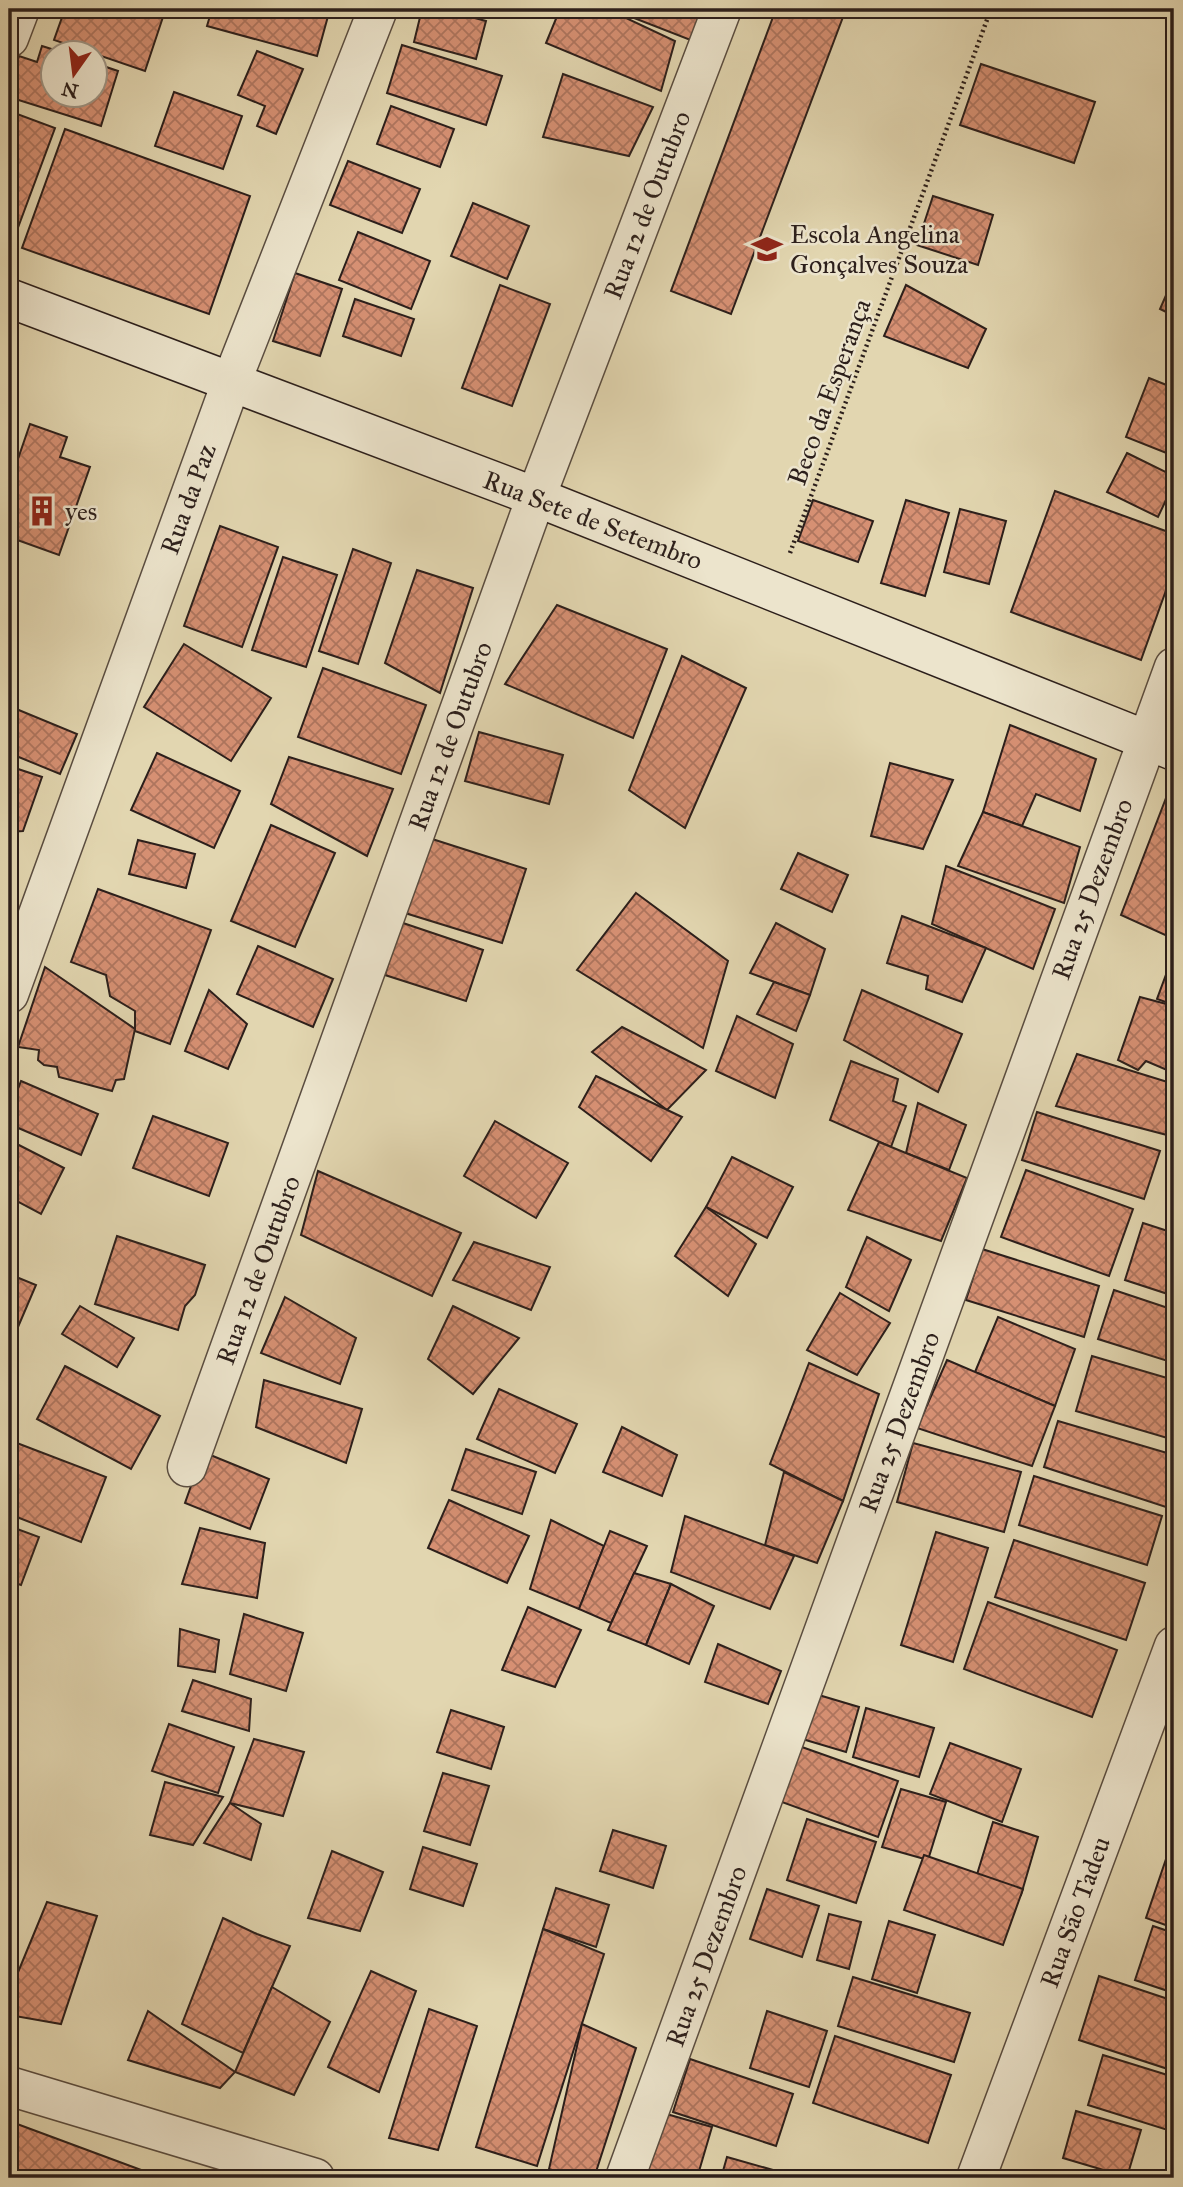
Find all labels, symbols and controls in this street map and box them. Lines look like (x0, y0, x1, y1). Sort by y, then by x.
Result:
north arrow (38, 38, 108, 108)
text: N (59, 77, 81, 103)
street label: Rua 12 de Outubro (596, 106, 698, 304)
place label: Escola Angelina Gonçalves Souza (790, 218, 968, 280)
school or university icon: Escola Angelina Gonçalves Souza (750, 232, 784, 266)
street label: Beco da Esperança (780, 294, 878, 490)
street label: Rua da Paz (153, 439, 223, 559)
street label: Rua Sete de Setembro (479, 463, 707, 577)
building icon: yes (25, 494, 59, 528)
place label: yes (65, 495, 97, 527)
street label: Rua 12 de Outubro (401, 637, 499, 835)
street label: Rua 25 Dezembro (1044, 794, 1140, 984)
street label: Rua 12 de Outubro (209, 1171, 307, 1369)
street label: Rua 25 Dezembro (851, 1327, 947, 1517)
street label: Rua São Tadeu (1033, 1832, 1117, 1992)
street label: Rua 25 Dezembro (658, 1861, 754, 2051)

